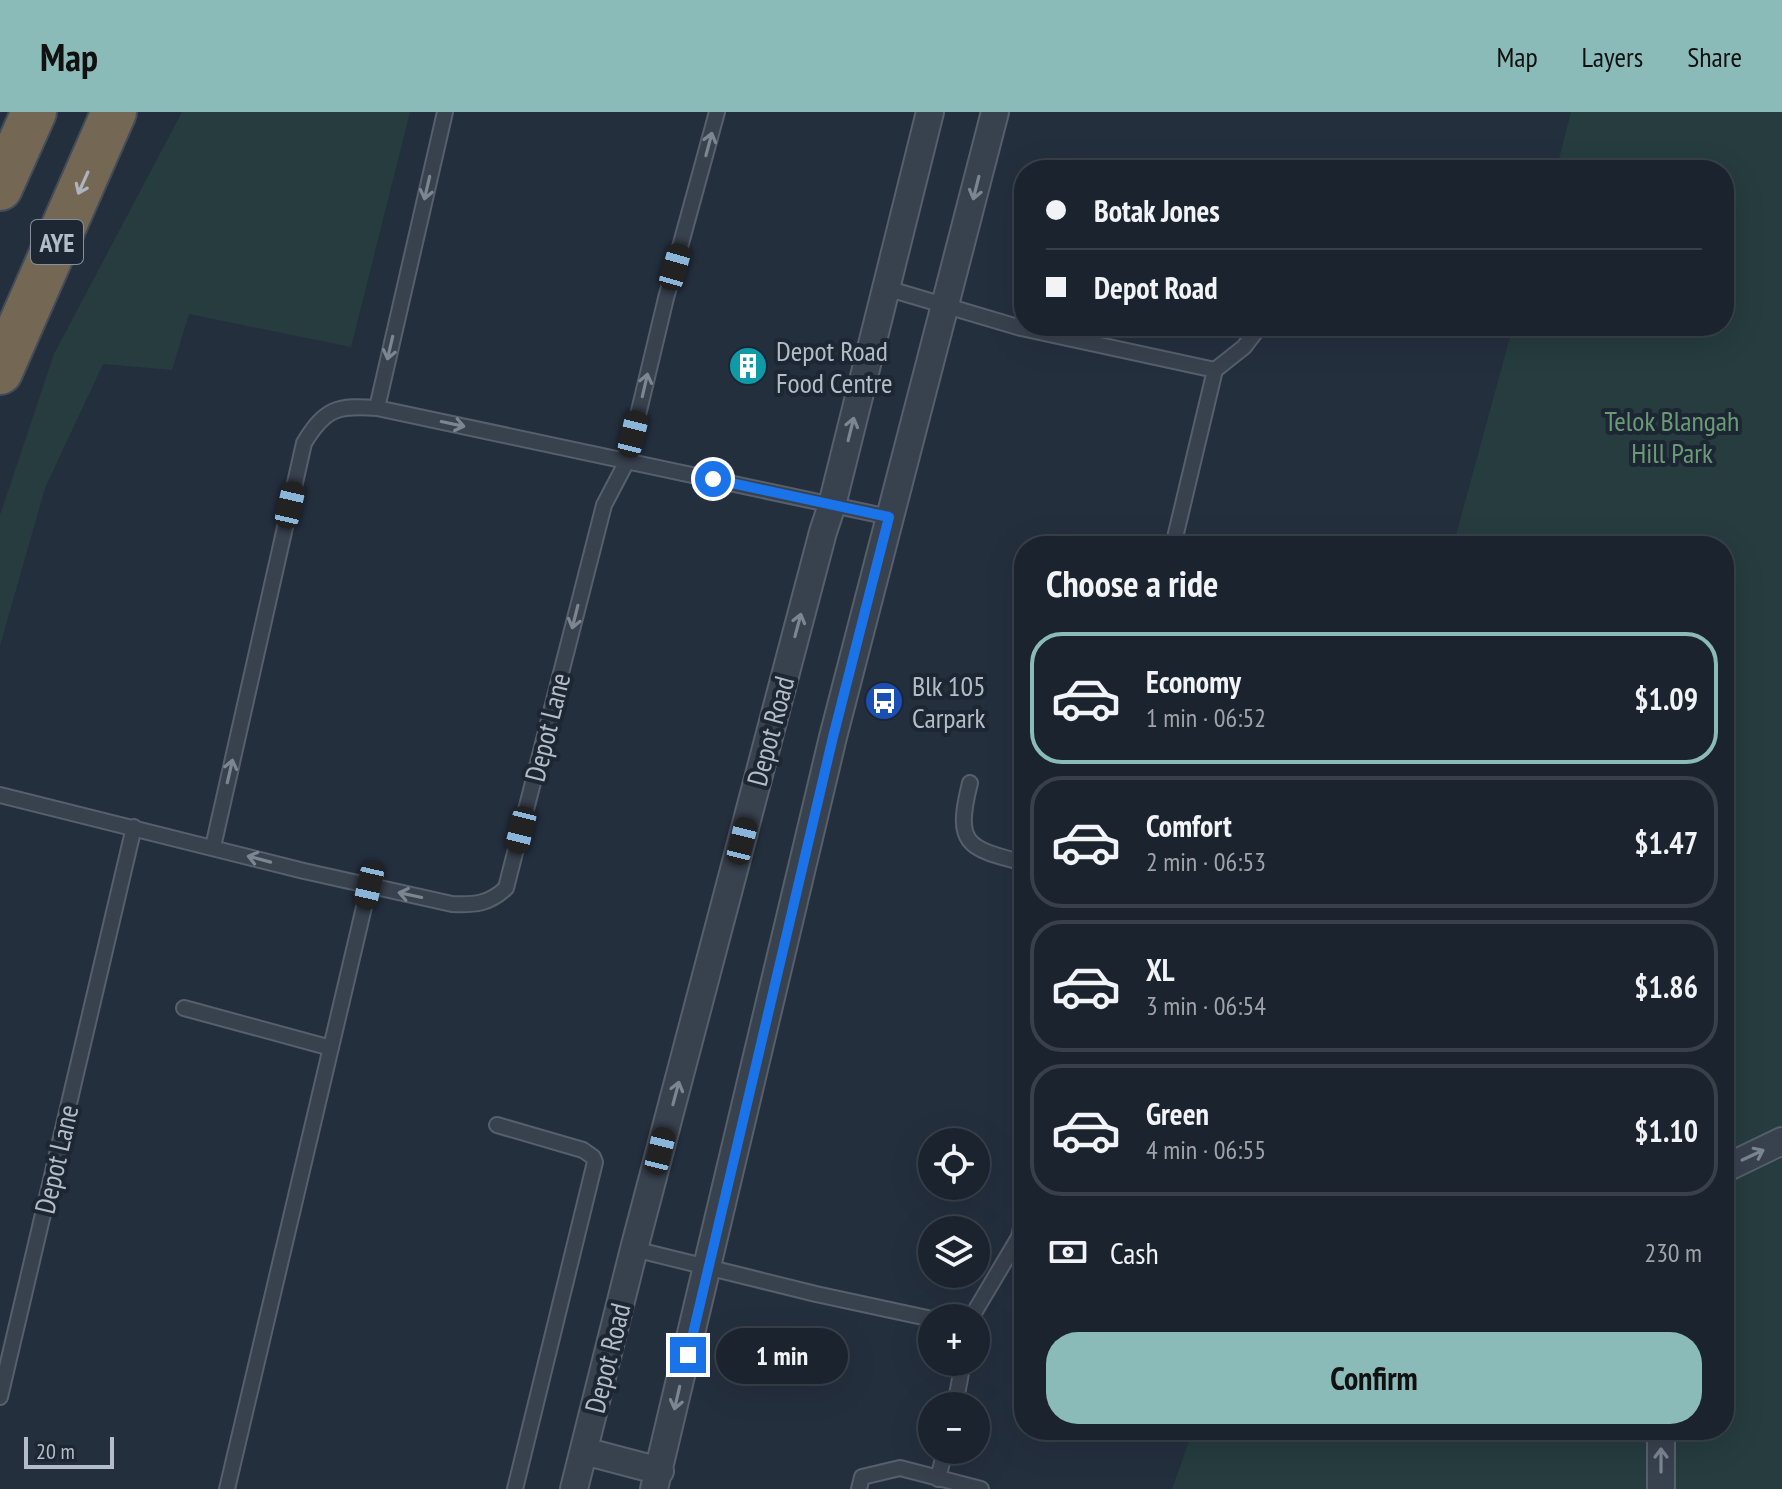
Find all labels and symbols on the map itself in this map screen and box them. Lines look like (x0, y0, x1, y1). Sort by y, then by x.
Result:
one-way arrow (703, 131, 718, 157)
one-way arrow (74, 171, 89, 195)
one-way arrow (968, 174, 983, 200)
one-way arrow (419, 175, 434, 200)
road number: AYE (31, 220, 83, 264)
car (657, 241, 693, 293)
place label: Depot Road Food Centre (776, 332, 893, 401)
one-way arrow (382, 334, 397, 360)
building icon: Depot Road Food Centre (727, 345, 769, 387)
one-way arrow (638, 373, 653, 399)
park label: Telok Blangah Hill Park (1605, 402, 1739, 471)
car (616, 408, 650, 460)
one-way arrow (440, 417, 465, 432)
one-way arrow (845, 417, 860, 443)
route start (695, 461, 731, 497)
car (273, 479, 307, 531)
one-way arrow (567, 604, 582, 630)
one-way arrow (792, 612, 807, 638)
place label: Blk 105 Carpark (912, 667, 986, 736)
street label: Depot Lane (516, 669, 578, 785)
street label: Depot Road (738, 672, 802, 790)
bus stop icon: Blk 105 Carpark (863, 680, 905, 722)
one-way arrow (223, 758, 238, 784)
car (504, 804, 538, 856)
car (725, 815, 759, 867)
one-way arrow (246, 851, 272, 866)
car (352, 860, 386, 912)
one-way arrow (398, 887, 424, 902)
one-way arrow (669, 1080, 684, 1106)
street label: Depot Lane (26, 1101, 86, 1217)
car (643, 1125, 677, 1177)
one-way arrow (1740, 1146, 1765, 1161)
street label: Depot Road (576, 1299, 638, 1417)
callout: 1 min (716, 1327, 848, 1383)
route end (670, 1337, 706, 1373)
one-way arrow (669, 1384, 684, 1410)
scale bar (24, 1433, 114, 1469)
one-way arrow (1653, 1447, 1669, 1473)

